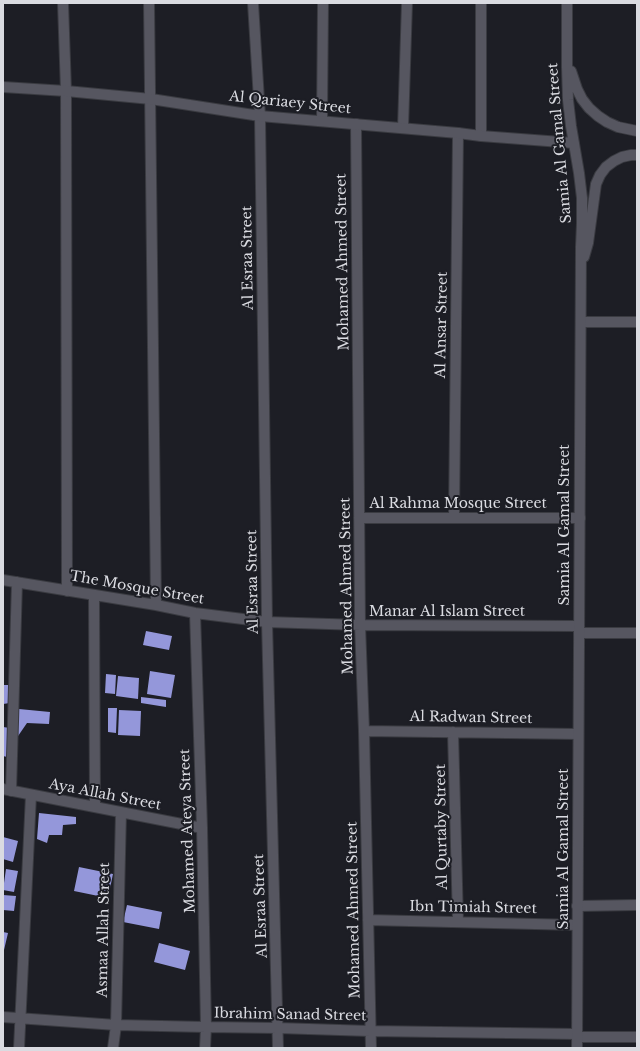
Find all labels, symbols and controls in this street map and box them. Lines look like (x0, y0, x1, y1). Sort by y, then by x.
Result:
street label: Samia Al Gamal Street (545, 62, 575, 224)
street label: Al Qariaey Street (228, 88, 352, 118)
street label: Mohamed Ahmed Street (333, 173, 353, 351)
street label: Al Esraa Street (239, 206, 257, 310)
street label: Al Ansar Street (433, 271, 451, 379)
street label: Samia Al Gamal Street (557, 444, 573, 606)
street label: Al Rahma Mosque Street (369, 496, 547, 512)
street label: Mohamed Ahmed Street (337, 497, 357, 675)
street label: Al Esraa Street (244, 530, 262, 634)
street label: The Mosque Street (69, 568, 205, 608)
street label: Manar Al Islam Street (369, 604, 525, 620)
street label: Al Radwan Street (409, 709, 533, 727)
street label: Mohamed Ateya Street (177, 749, 199, 913)
street label: Al Qurtaby Street (433, 764, 451, 890)
street label: Samia Al Gamal Street (556, 768, 572, 930)
street label: Aya Allah Street (47, 776, 163, 814)
street label: Mohamed Ahmed Street (344, 821, 364, 999)
street label: Al Esraa Street (251, 854, 271, 958)
street label: Asmaa Allah Street (94, 862, 114, 998)
street label: Ibn Timiah Street (409, 898, 537, 918)
street label: Ibrahim Sanad Street (214, 1005, 366, 1025)

